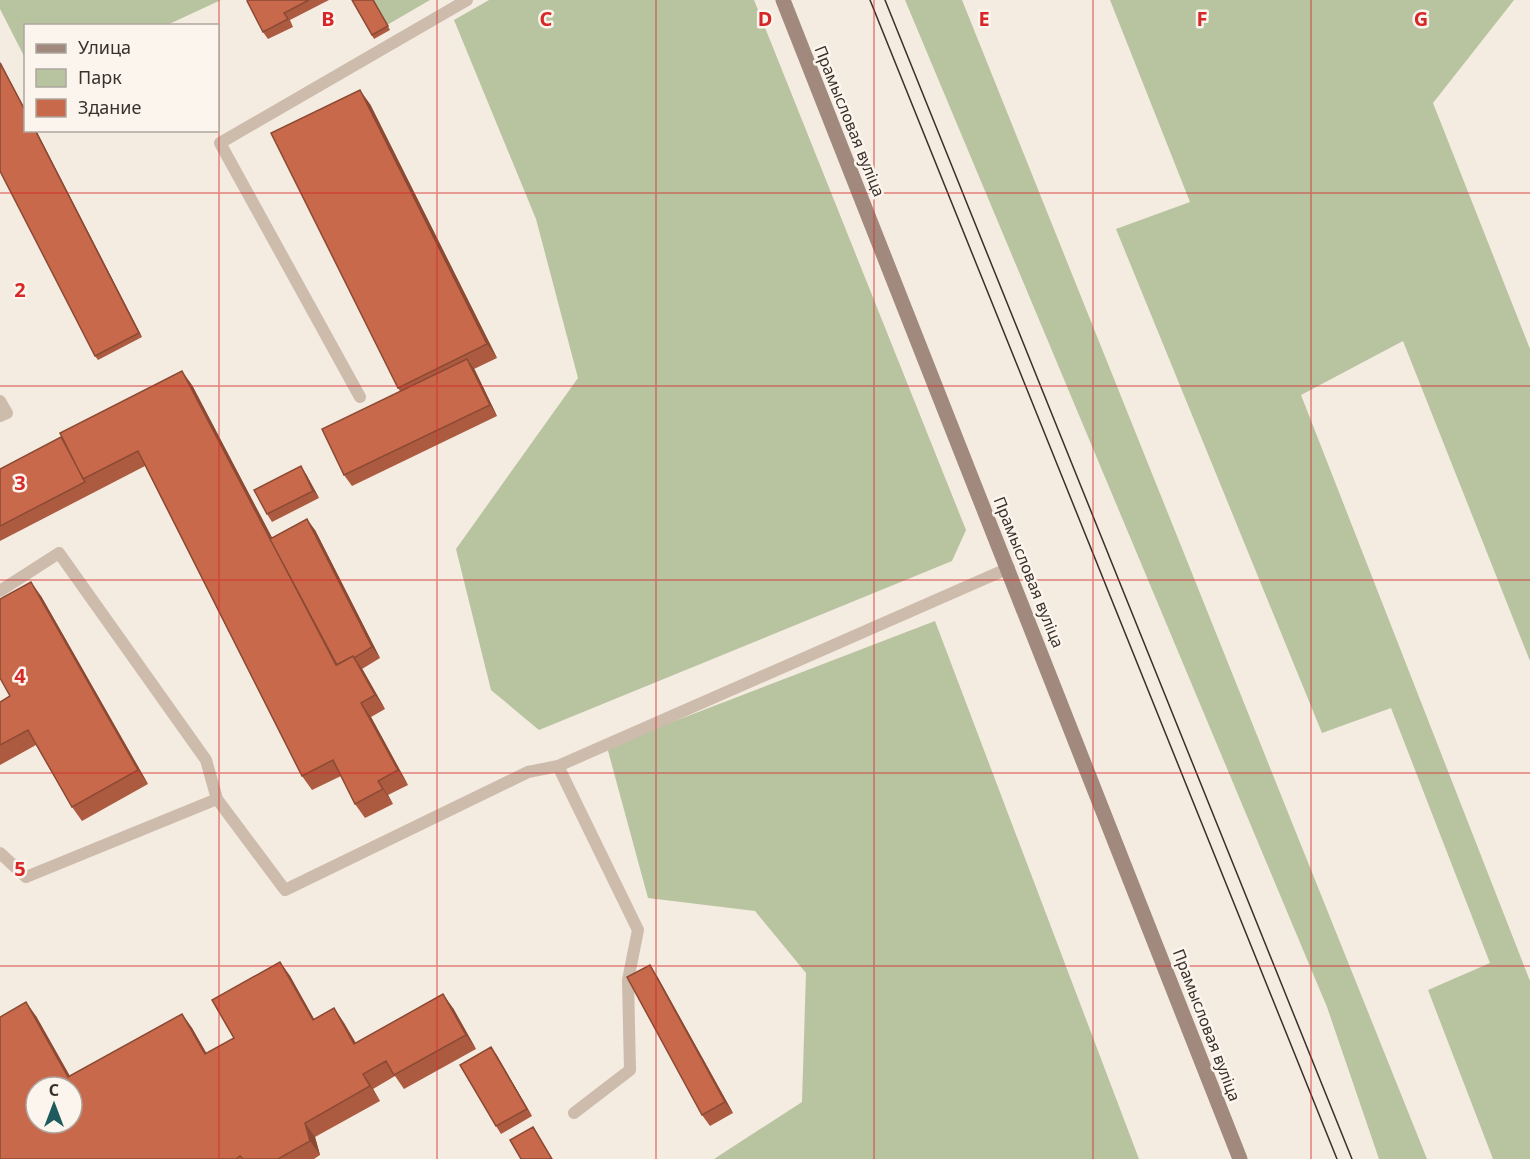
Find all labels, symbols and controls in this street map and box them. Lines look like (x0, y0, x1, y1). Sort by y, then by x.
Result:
text: B (321, 5, 335, 32)
text: C (540, 5, 553, 32)
text: D (758, 5, 772, 32)
text: E (978, 5, 990, 32)
text: F (1197, 5, 1207, 32)
text: G (1414, 5, 1428, 32)
legend (24, 24, 219, 132)
text: Улица (78, 35, 131, 59)
street label: Прамысловая вуліца (810, 42, 890, 200)
text: Парк (78, 65, 122, 89)
text: Здание (78, 95, 142, 119)
text: 2 (14, 276, 26, 303)
text: 3 (14, 469, 26, 496)
street label: Прамысловая вуліца (989, 493, 1069, 651)
text: 4 (14, 662, 26, 689)
text: 5 (14, 855, 26, 882)
street label: Прамысловая вуліца (1168, 946, 1246, 1104)
north arrow (24, 1075, 84, 1135)
text: С (49, 1079, 59, 1101)

